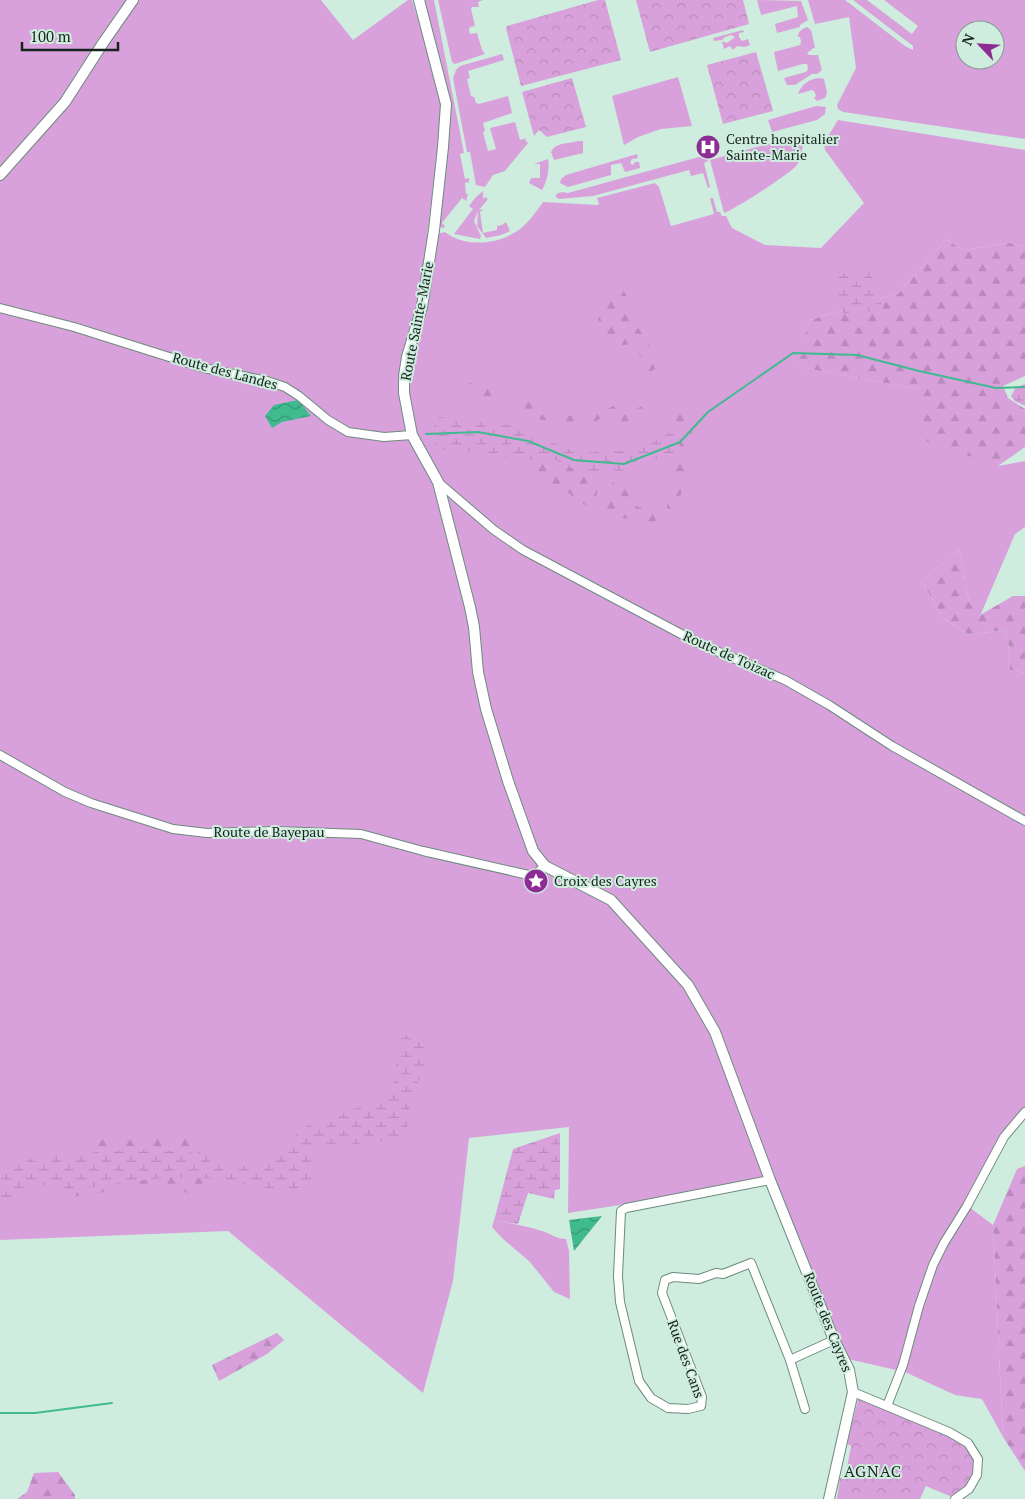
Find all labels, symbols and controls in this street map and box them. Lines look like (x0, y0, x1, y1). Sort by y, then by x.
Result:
scale bar (22, 20, 119, 52)
north arrow (955, 20, 1005, 70)
text: 100 m (30, 26, 71, 46)
text: N (957, 30, 979, 48)
place label: Centre hospitalier Sainte-Marie (726, 129, 839, 164)
hospital icon: Centre hospitalier Sainte-Marie (695, 134, 721, 160)
street label: Route Sainte-Marie (396, 260, 437, 382)
street label: Route des Landes (170, 347, 280, 394)
street label: Route de Toizac (680, 626, 778, 683)
street label: Route de Bayepau (214, 822, 324, 841)
place icon: Croix des Cayres (523, 868, 549, 894)
place label: Croix des Cayres (554, 871, 657, 890)
street label: Route des Cayres (800, 1269, 857, 1375)
street label: Rue des Cans (663, 1317, 709, 1401)
district label: AGNAC (844, 1460, 902, 1482)

